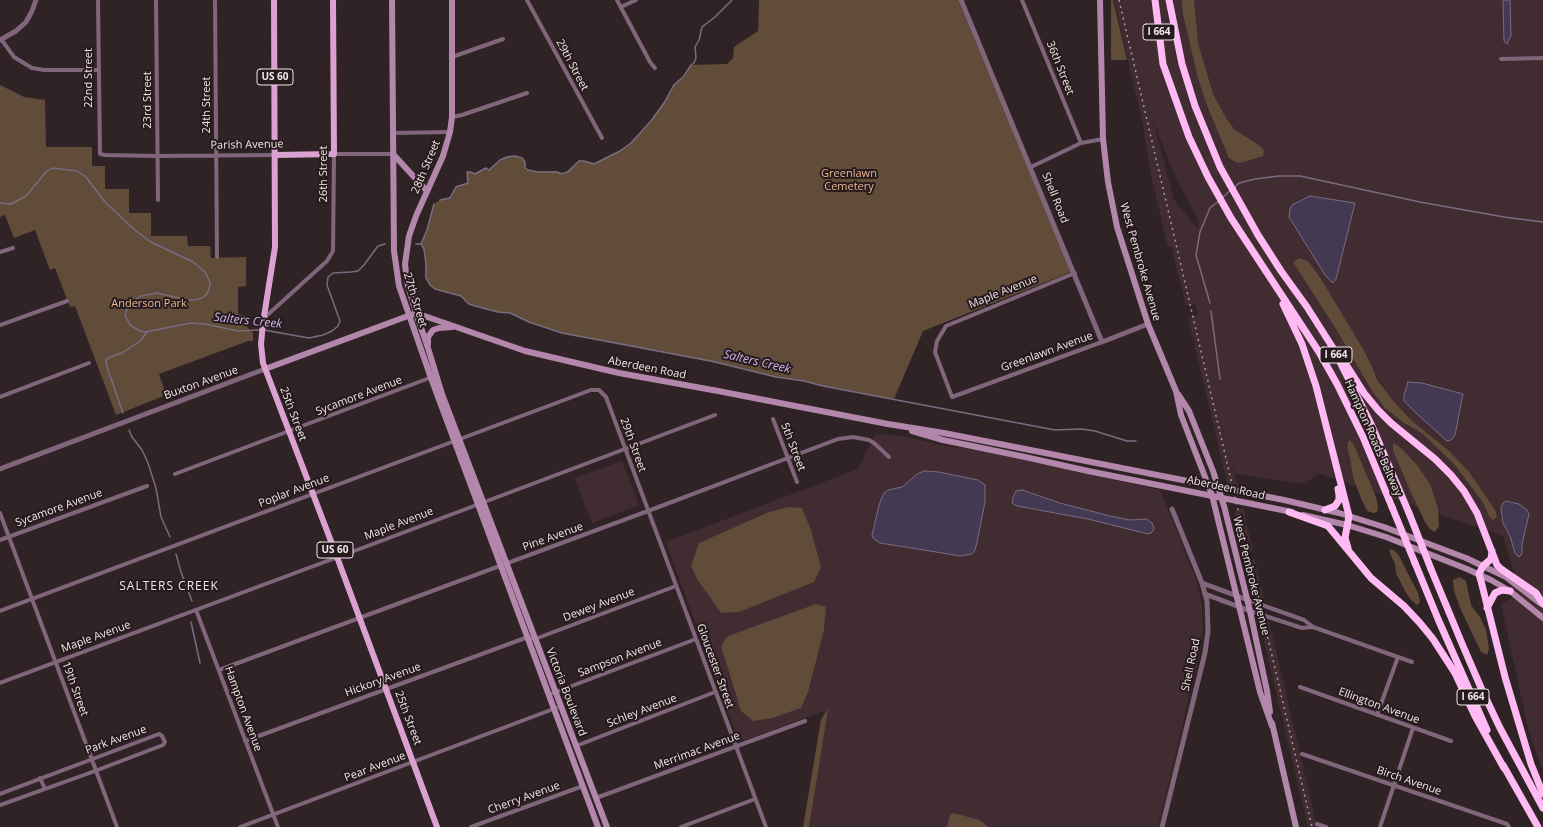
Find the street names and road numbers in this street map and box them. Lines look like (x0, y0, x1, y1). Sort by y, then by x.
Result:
road number: I 664 (1143, 24, 1175, 40)
street label: 29th Street (553, 37, 591, 93)
street label: 36th Street (1043, 39, 1077, 97)
street label: 22nd Street (82, 48, 96, 108)
road number: US 60 (257, 69, 293, 85)
street label: 23rd Street (141, 71, 155, 129)
street label: 24th Street (200, 77, 214, 133)
street label: Parish Avenue (210, 138, 284, 152)
street label: 28th Street (409, 138, 443, 196)
street label: 26th Street (317, 146, 331, 202)
street label: Shell Road (1039, 171, 1071, 225)
street label: West Pembroke Avenue (1117, 201, 1163, 323)
street label: 27th Street (400, 271, 430, 329)
street label: Maple Avenue (967, 272, 1039, 312)
street label: Greenlawn Avenue (999, 329, 1095, 375)
road number: I 664 (1320, 347, 1352, 363)
street label: Aberdeen Road (607, 354, 687, 382)
street label: Buxton Avenue (162, 363, 240, 403)
street label: Sycamore Avenue (314, 373, 404, 419)
street label: Hampton Roads Beltway (1341, 378, 1405, 498)
street label: 25th Street (277, 385, 309, 443)
street label: 29th Street (617, 416, 649, 474)
street label: 5th Street (778, 421, 808, 473)
street label: Poplar Avenue (257, 471, 331, 511)
street label: Aberdeen Road (1186, 473, 1266, 503)
street label: Sycamore Avenue (14, 486, 104, 530)
street label: Maple Avenue (363, 505, 435, 543)
street label: West Pembroke Avenue (1230, 515, 1272, 637)
street label: Pine Avenue (521, 520, 585, 554)
road number: US 60 (317, 542, 353, 558)
street label: Dewey Avenue (561, 585, 637, 625)
street label: Maple Avenue (60, 618, 132, 656)
street label: Gloucester Street (694, 622, 736, 710)
street label: Sampson Avenue (576, 636, 664, 680)
street label: Shell Road (1179, 637, 1203, 693)
street label: Victoria Boulevard (543, 646, 589, 738)
street label: 19th Street (59, 660, 91, 718)
street label: Hickory Avenue (343, 660, 423, 700)
street label: Hampton Avenue (221, 665, 265, 753)
street label: Ellington Avenue (1337, 685, 1421, 727)
street label: 25th Street (392, 689, 424, 747)
road number: I 664 (1457, 689, 1489, 705)
street label: Schley Avenue (605, 692, 679, 730)
street label: Park Avenue (84, 723, 148, 757)
street label: Merrimac Avenue (652, 729, 742, 773)
street label: Pear Avenue (343, 749, 407, 785)
street label: Birch Avenue (1375, 764, 1443, 798)
street label: Cherry Avenue (486, 779, 562, 817)

